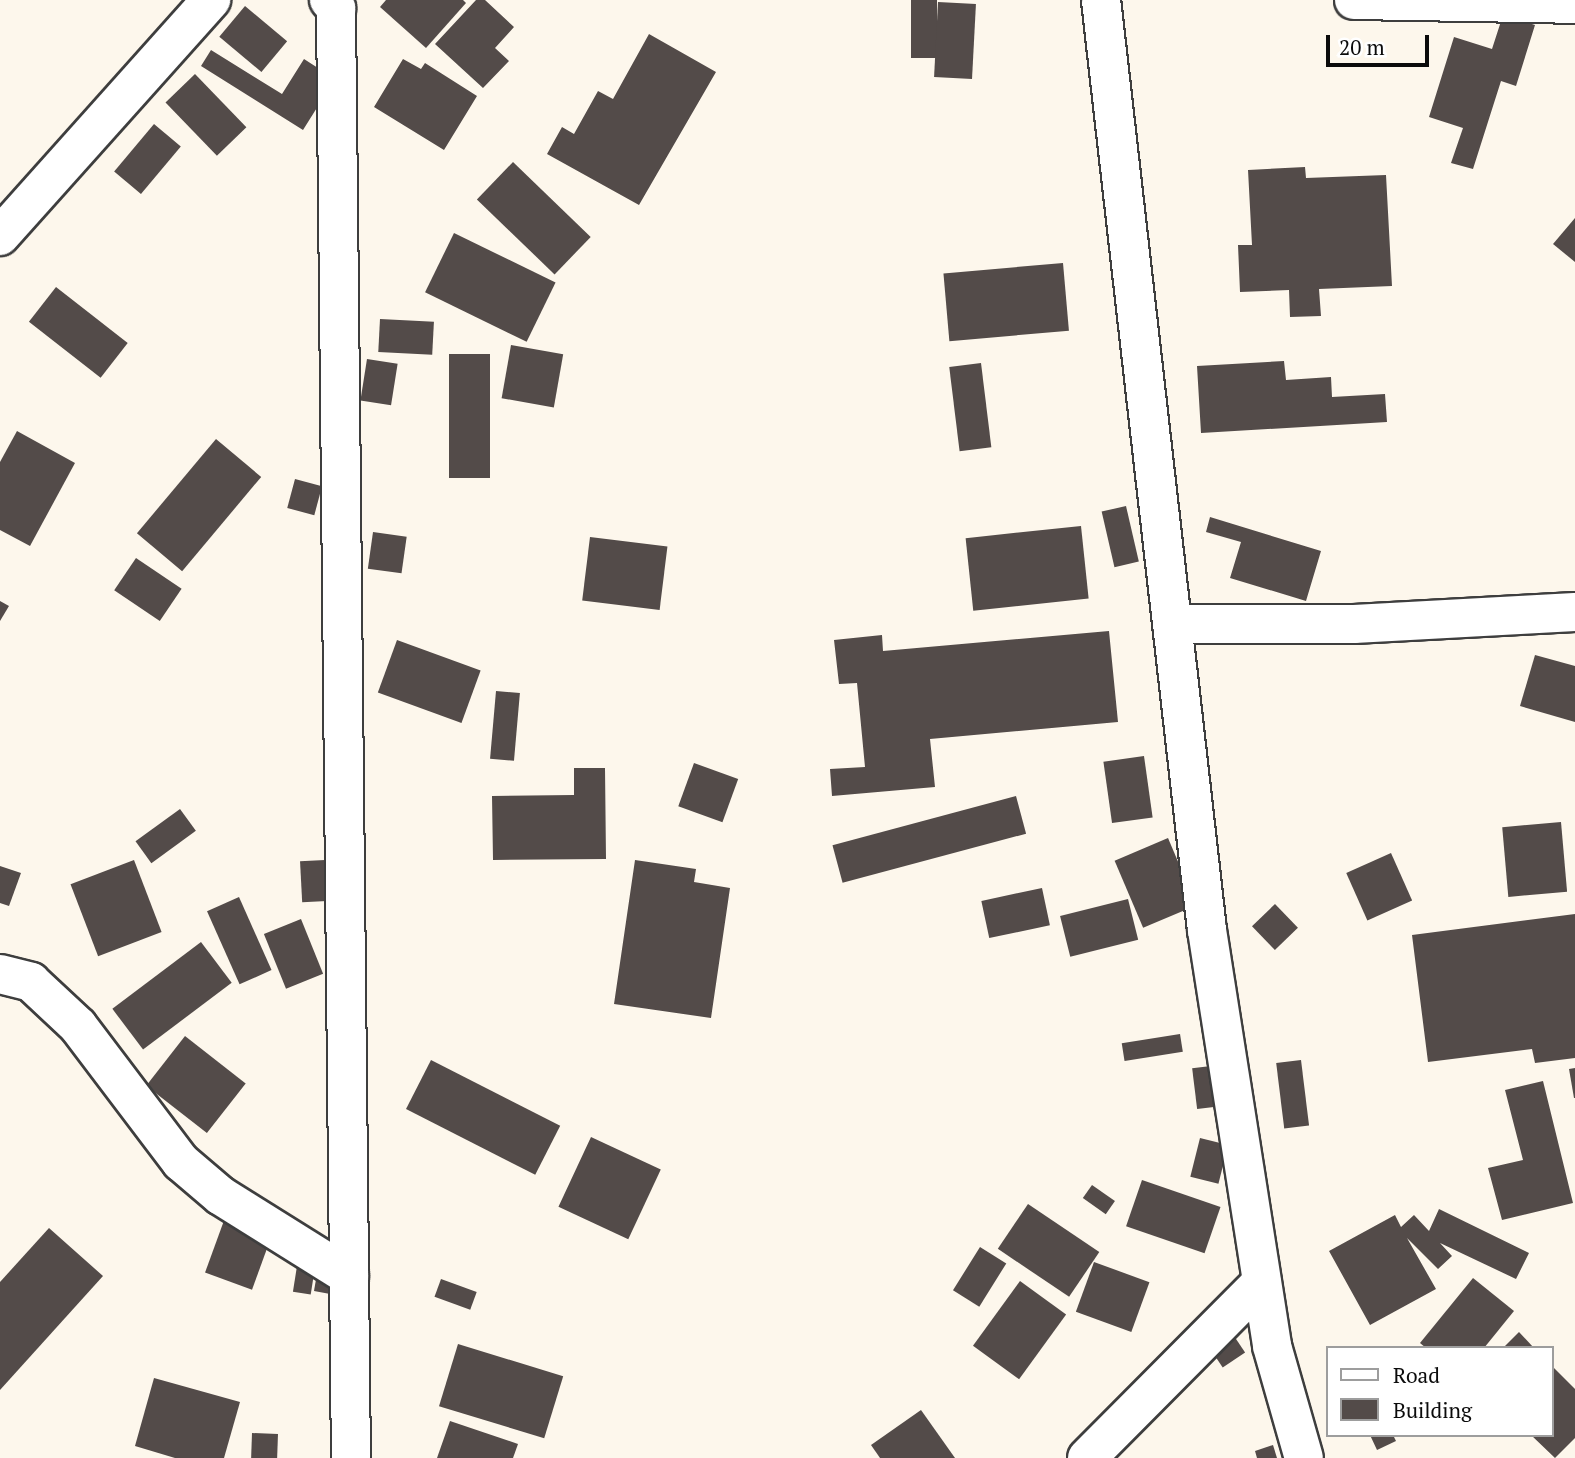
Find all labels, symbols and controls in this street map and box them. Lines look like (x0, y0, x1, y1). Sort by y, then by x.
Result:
scale bar (1330, 21, 1433, 65)
text: 20 m (1339, 33, 1385, 61)
legend (1326, 1346, 1554, 1437)
text: Road (1393, 1361, 1440, 1389)
text: Building (1393, 1396, 1472, 1424)

